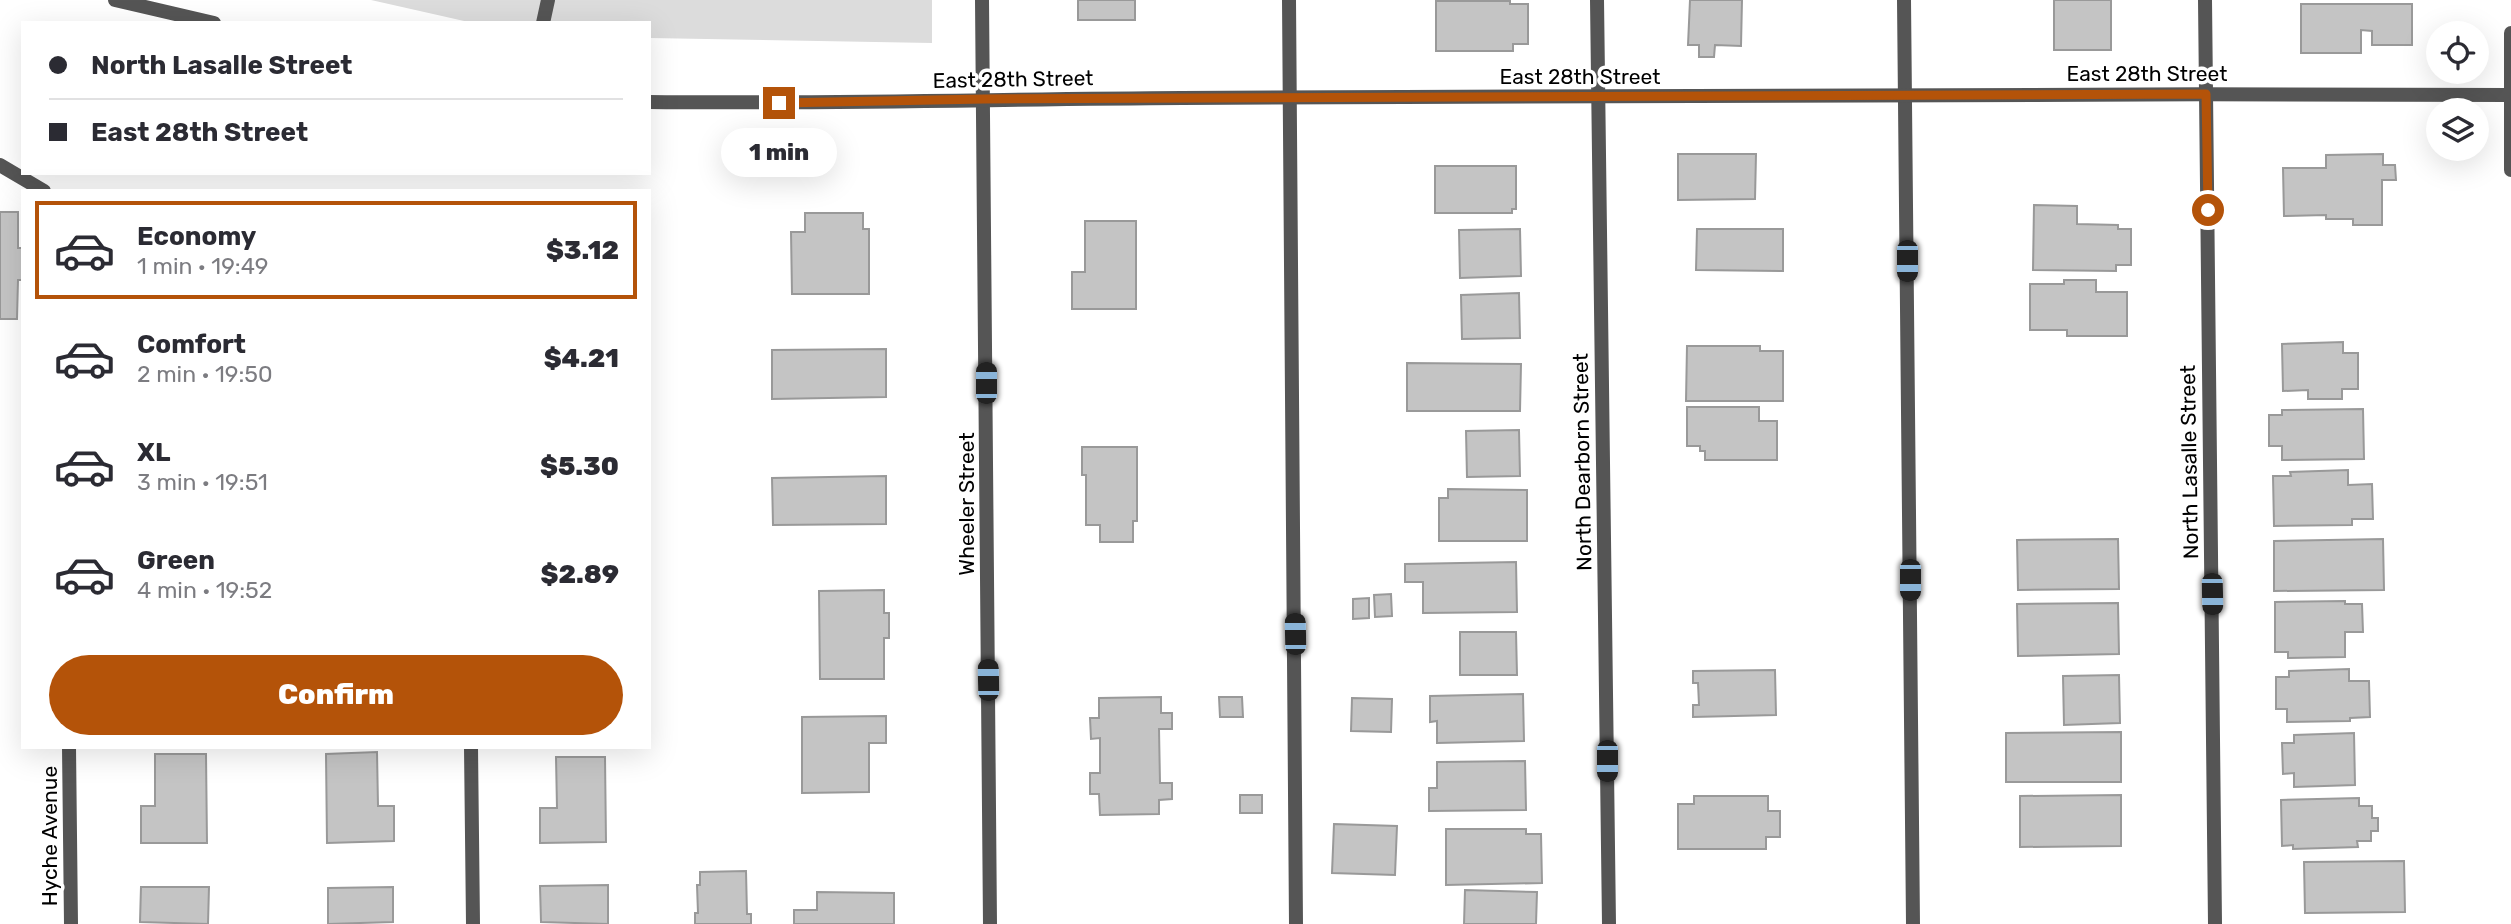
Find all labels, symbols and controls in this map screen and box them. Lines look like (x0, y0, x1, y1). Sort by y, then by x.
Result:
map controls (2426, 21, 2489, 161)
button: locate (2426, 21, 2489, 84)
text: North Lasalle Street (91, 50, 352, 81)
street label: East 28th Street (2067, 61, 2227, 86)
street label: East 28th Street (1500, 64, 1660, 89)
street label: East 28th Street (932, 65, 1094, 93)
route end (763, 87, 795, 119)
button: layers (2426, 98, 2489, 161)
text: East 28th Street (91, 117, 308, 148)
callout: 1 min (721, 128, 837, 176)
text: 1 min (749, 138, 809, 166)
route start (2192, 194, 2224, 226)
icon: car (53, 219, 116, 282)
text: Economy (137, 221, 256, 252)
text: $3.12 (546, 235, 619, 266)
car (1897, 240, 1918, 282)
text: 1 min · 19:49 (137, 252, 268, 280)
icon: car (53, 327, 116, 390)
text: Comfort (137, 329, 246, 360)
text: $4.21 (544, 343, 619, 374)
street label: North Dearborn Street (1568, 353, 1596, 571)
text: 2 min · 19:50 (137, 360, 273, 388)
car (976, 362, 997, 404)
street label: North Lasalle Street (2175, 365, 2203, 559)
street label: Wheeler Street (954, 432, 979, 576)
icon: car (53, 435, 116, 498)
text: XL (137, 437, 170, 468)
text: $5.30 (540, 451, 619, 482)
text: 3 min · 19:51 (137, 468, 268, 496)
icon: car (53, 543, 116, 606)
text: Green (137, 545, 215, 576)
text: $2.89 (541, 559, 619, 590)
car (1900, 559, 1921, 601)
car (2202, 573, 2223, 615)
text: 4 min · 19:52 (137, 576, 272, 604)
car (1285, 613, 1306, 655)
button: Confirm (49, 655, 623, 735)
car (978, 659, 999, 701)
car (1597, 740, 1618, 782)
street label: Hyche Avenue (37, 766, 62, 906)

